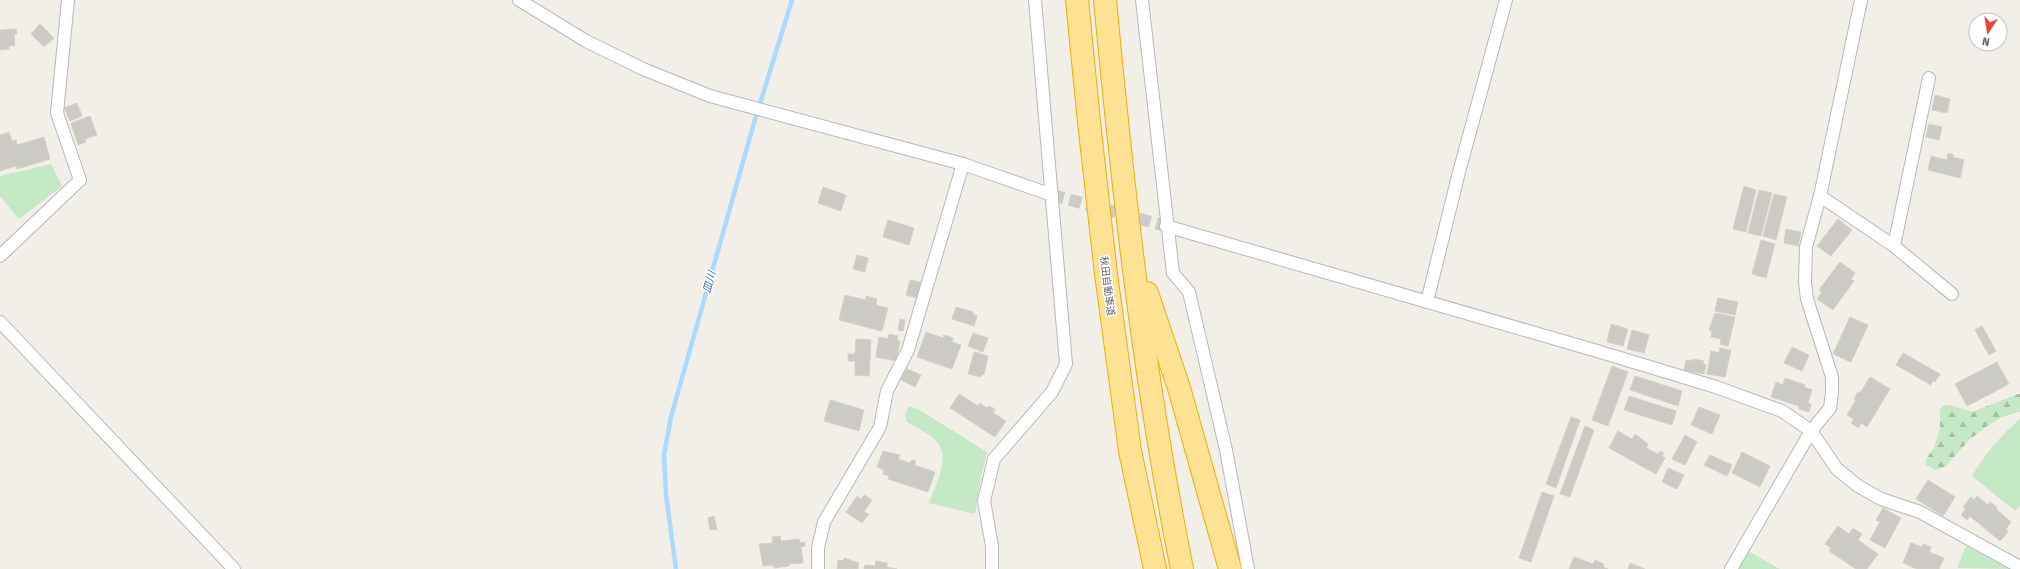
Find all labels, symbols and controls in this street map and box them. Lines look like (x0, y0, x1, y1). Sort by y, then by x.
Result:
north arrow (1968, 12, 2008, 52)
text: N (1981, 34, 1991, 48)
street label: 秋田自動車道 (1097, 256, 1117, 317)
water label: 皿川 (700, 269, 719, 295)

